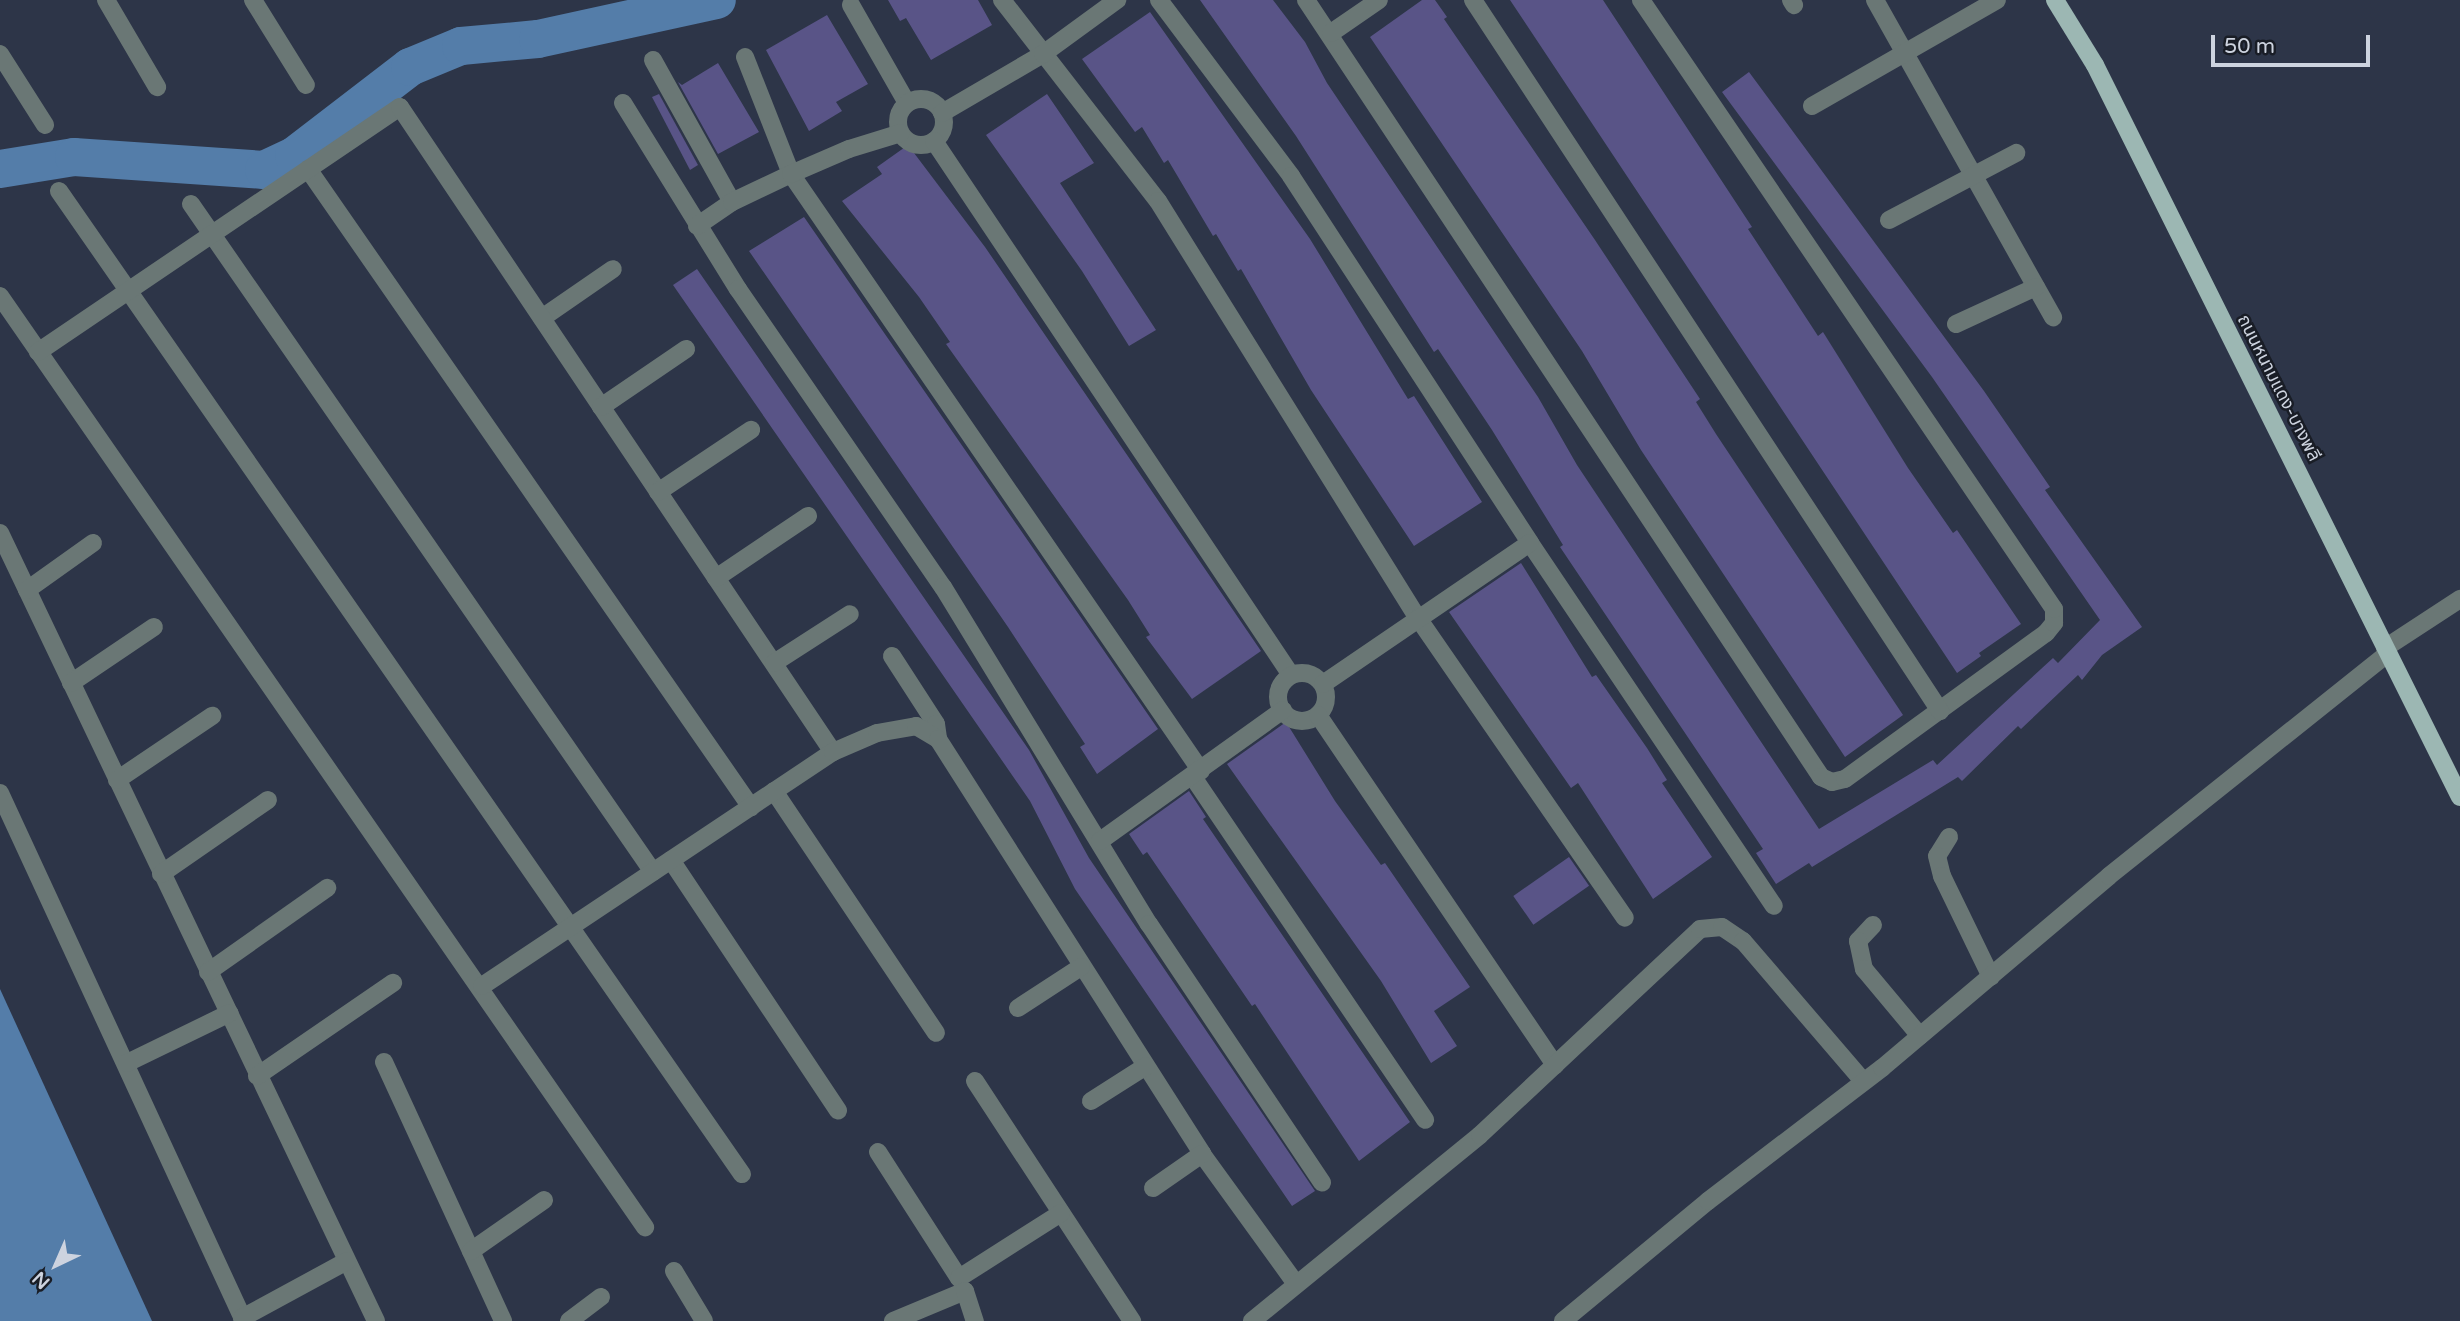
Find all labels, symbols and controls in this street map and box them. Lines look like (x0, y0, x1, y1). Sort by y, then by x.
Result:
scale bar (2215, 21, 2374, 65)
text: 50 m (2224, 34, 2275, 59)
street label: ถนนหนามแดง-บางพลี (2233, 311, 2325, 465)
north arrow (21, 1230, 91, 1300)
text: N (28, 1267, 55, 1293)

